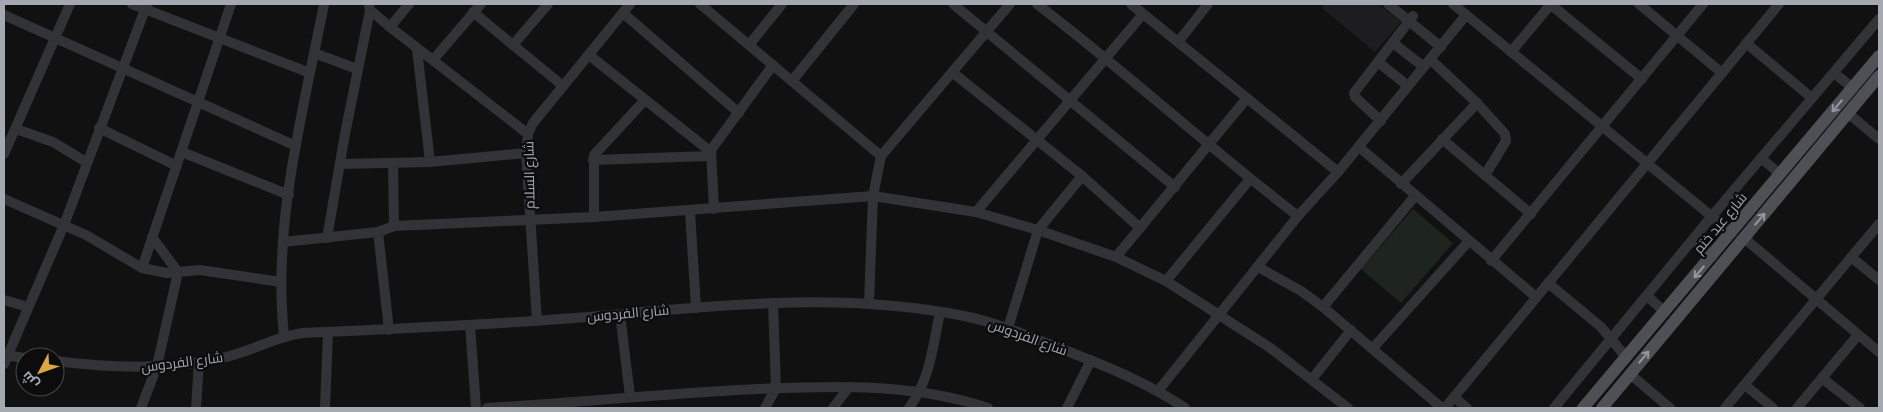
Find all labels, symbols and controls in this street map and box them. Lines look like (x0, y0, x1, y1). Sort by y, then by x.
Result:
one-way arrow (1831, 100, 1842, 113)
street label: شارع السلام (519, 141, 540, 209)
street label: شارع عبد ختم (1689, 189, 1752, 258)
one-way arrow (1754, 213, 1766, 226)
one-way arrow (1694, 265, 1705, 278)
street label: شارع الفردوس (586, 300, 670, 326)
street label: شارع الفردوس (986, 314, 1070, 360)
north arrow (15, 347, 65, 397)
street label: شارع الفردوس (140, 348, 224, 376)
one-way arrow (1639, 351, 1650, 364)
text: ش (17, 368, 43, 393)

